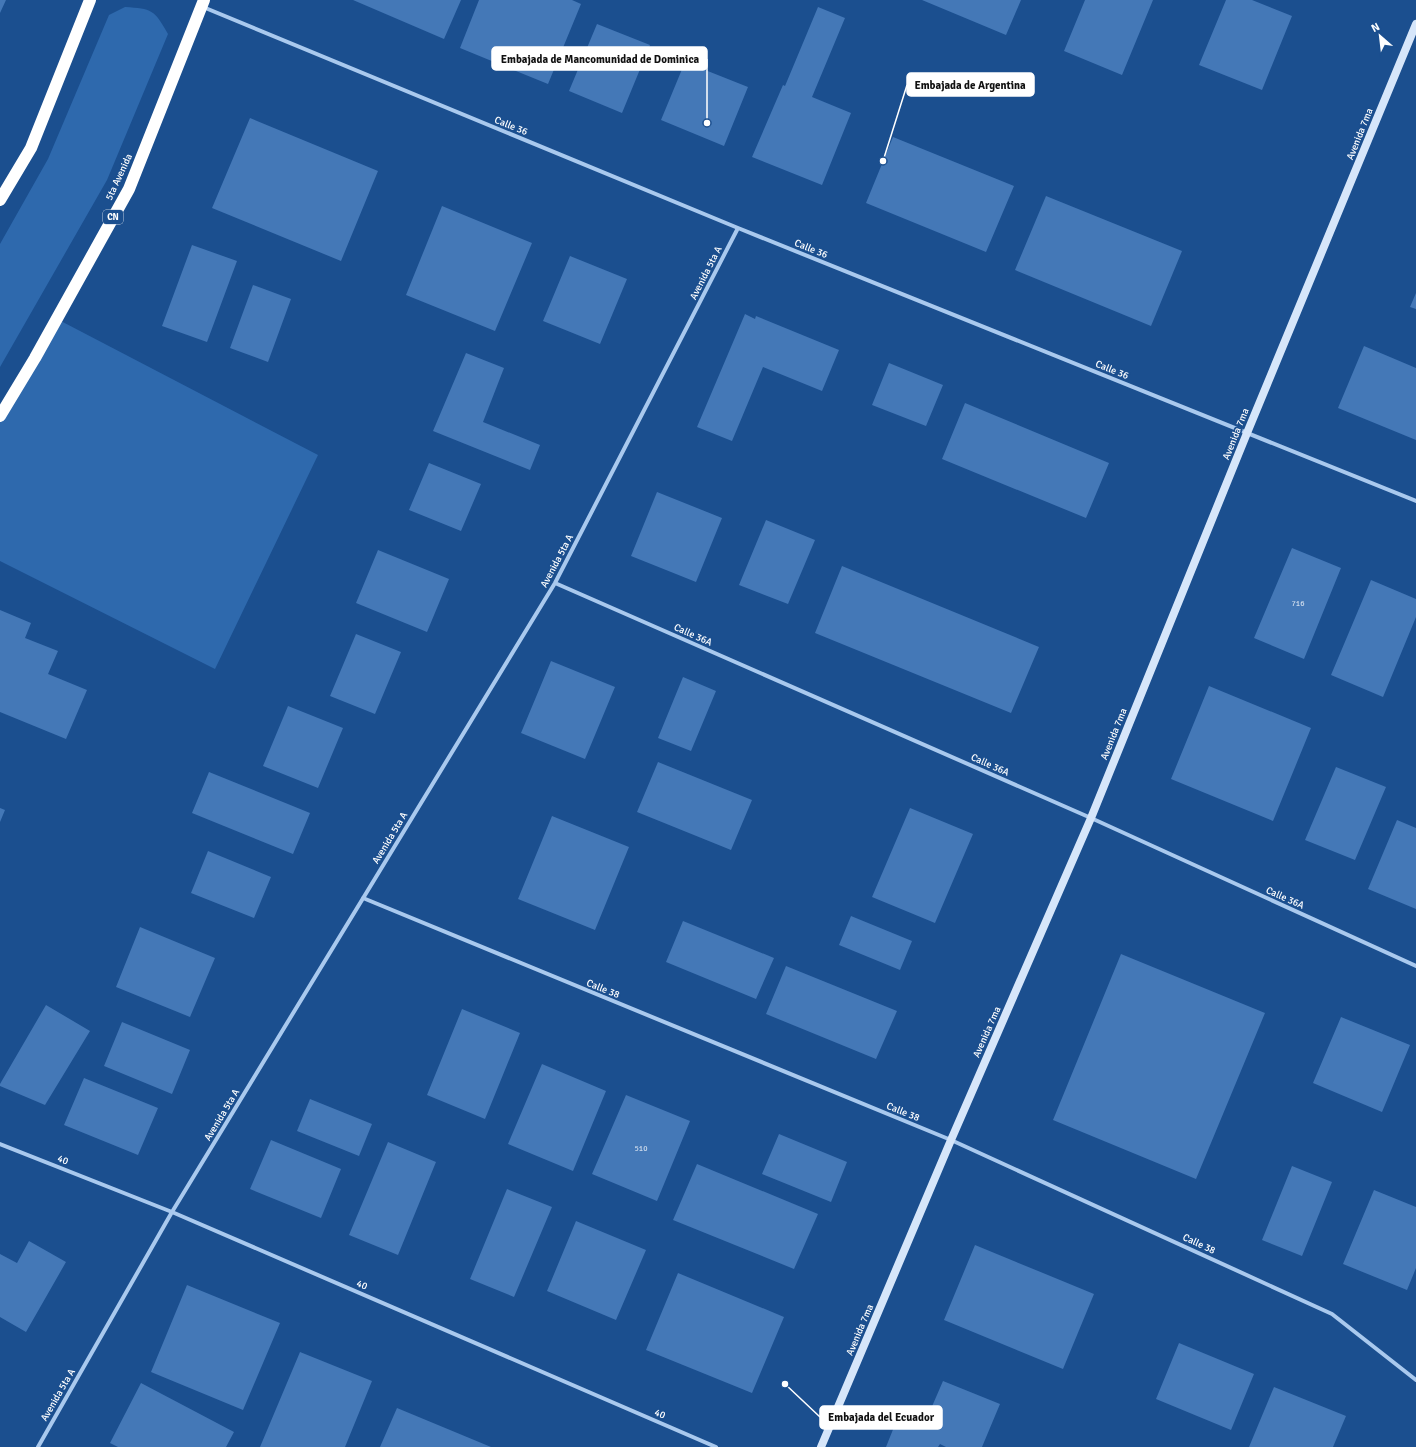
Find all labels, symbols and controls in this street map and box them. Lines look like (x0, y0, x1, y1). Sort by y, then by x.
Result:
north arrow (1360, 16, 1400, 56)
text: N (1369, 20, 1382, 35)
callout: Embajada de Mancomunidad de Dominica (492, 47, 707, 70)
text: Embajada de Mancomunidad de Dominica (501, 53, 700, 66)
callout: Embajada de Argentina (907, 73, 1034, 96)
text: Embajada de Argentina (914, 79, 1026, 92)
street label: Avenida 7ma (1344, 106, 1376, 162)
street label: Calle 36 (493, 114, 529, 138)
street label: 5ta Avenida (103, 152, 135, 202)
road number: CN (103, 210, 123, 224)
street label: Calle 36 (793, 237, 829, 261)
street label: Avenida 5ta A (687, 244, 725, 302)
street label: Calle 36 (1094, 358, 1130, 382)
street label: Avenida 7ma (1220, 406, 1252, 462)
street label: Avenida 5ta A (538, 532, 576, 590)
house number: 716 (1292, 598, 1304, 608)
street label: Calle 36A (672, 621, 714, 649)
street label: Avenida 7ma (1098, 706, 1130, 762)
street label: Calle 36A (969, 751, 1011, 779)
street label: Avenida 5ta A (370, 810, 410, 866)
street label: Calle 36A (1264, 884, 1306, 912)
street label: Calle 38 (585, 977, 621, 1001)
street label: Avenida 7ma (970, 1005, 1004, 1059)
street label: Avenida 5ta A (202, 1087, 242, 1143)
street label: Calle 38 (885, 1100, 921, 1124)
house number: 510 (635, 1143, 647, 1153)
street label: 40 (56, 1152, 70, 1168)
street label: Calle 38 (1181, 1231, 1217, 1257)
street label: 40 (355, 1277, 369, 1293)
street label: Avenida 7ma (844, 1303, 876, 1357)
street label: Avenida 5ta A (38, 1367, 78, 1423)
street label: 40 (653, 1406, 667, 1422)
callout: Embajada del Ecuador (820, 1406, 942, 1429)
text: Embajada del Ecuador (828, 1411, 935, 1424)

